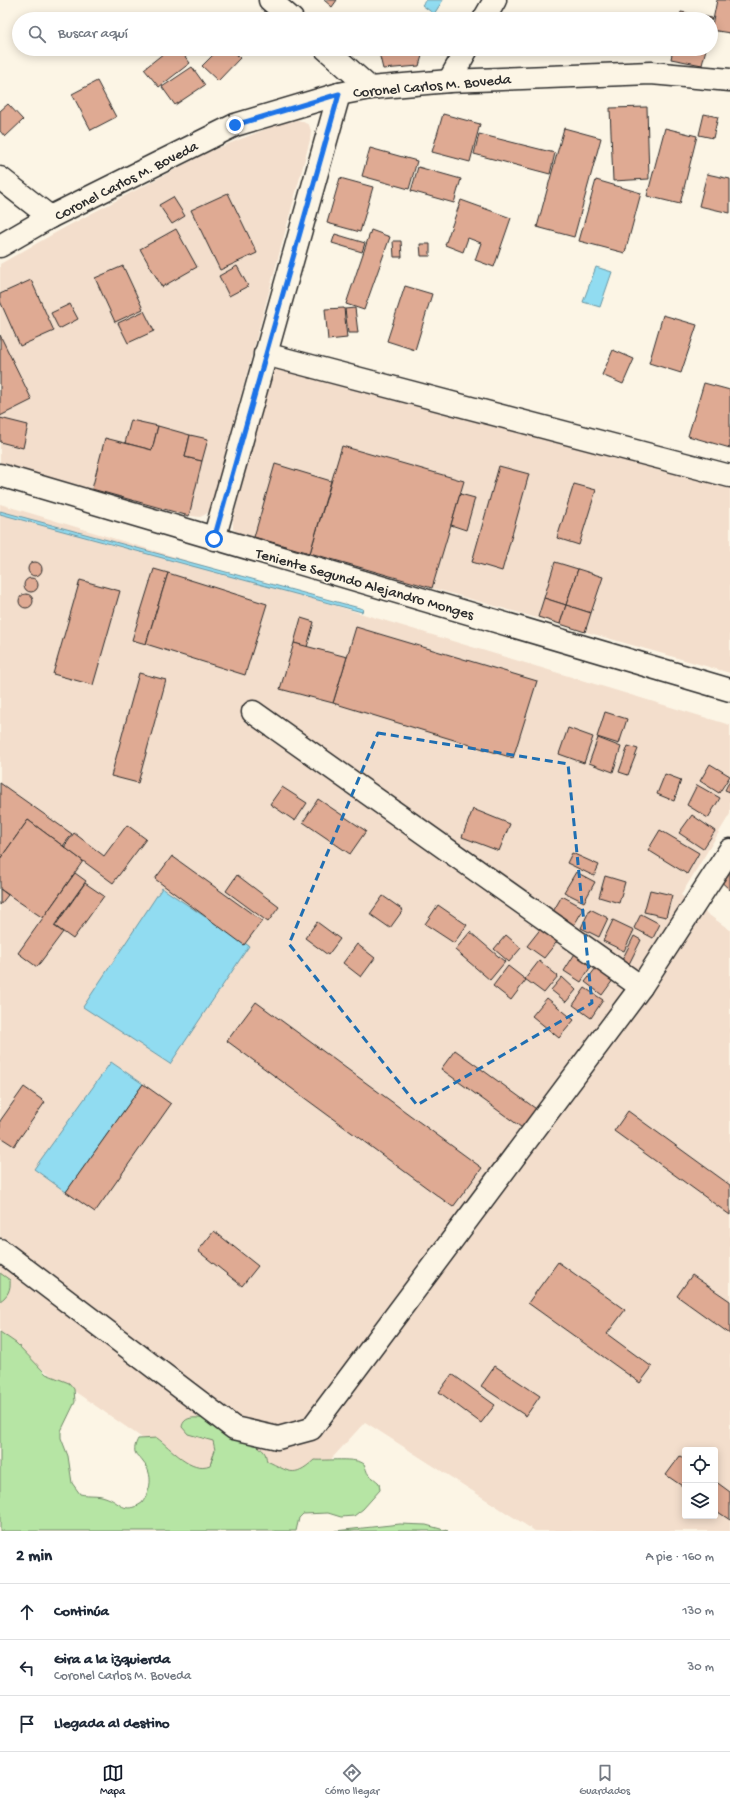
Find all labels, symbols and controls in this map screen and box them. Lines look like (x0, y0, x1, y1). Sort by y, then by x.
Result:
search box (12, 12, 718, 56)
icon: search (26, 23, 48, 45)
text: Buscar aquí (58, 25, 128, 43)
street label: Coronel Carlos M. Boveda (353, 71, 512, 103)
route end (226, 116, 244, 134)
street label: Coronel Carlos M. Boveda (52, 138, 202, 226)
route start (205, 530, 223, 548)
street label: Teniente Segundo Alejandro Monges (252, 545, 476, 625)
map controls (682, 1447, 718, 1519)
button: locate (682, 1447, 718, 1483)
button: layers (682, 1483, 718, 1519)
text: 2 min (16, 1547, 52, 1567)
text: A pie · 160 m (646, 1550, 714, 1565)
icon: ahead (16, 1601, 38, 1623)
text: Continúa (54, 1603, 109, 1621)
text: 130 m (682, 1604, 714, 1619)
text: Gira a la izquierda (54, 1651, 170, 1669)
icon: left (16, 1657, 38, 1679)
text: 30 m (688, 1660, 714, 1675)
text: Coronel Carlos M. Boveda (54, 1669, 191, 1684)
icon: arrive (16, 1713, 38, 1735)
text: Llegada al destino (54, 1715, 170, 1733)
tab: Mapa (100, 1762, 125, 1798)
tab: Cómo llegar (325, 1762, 379, 1798)
tab: Guardados (579, 1762, 630, 1798)

